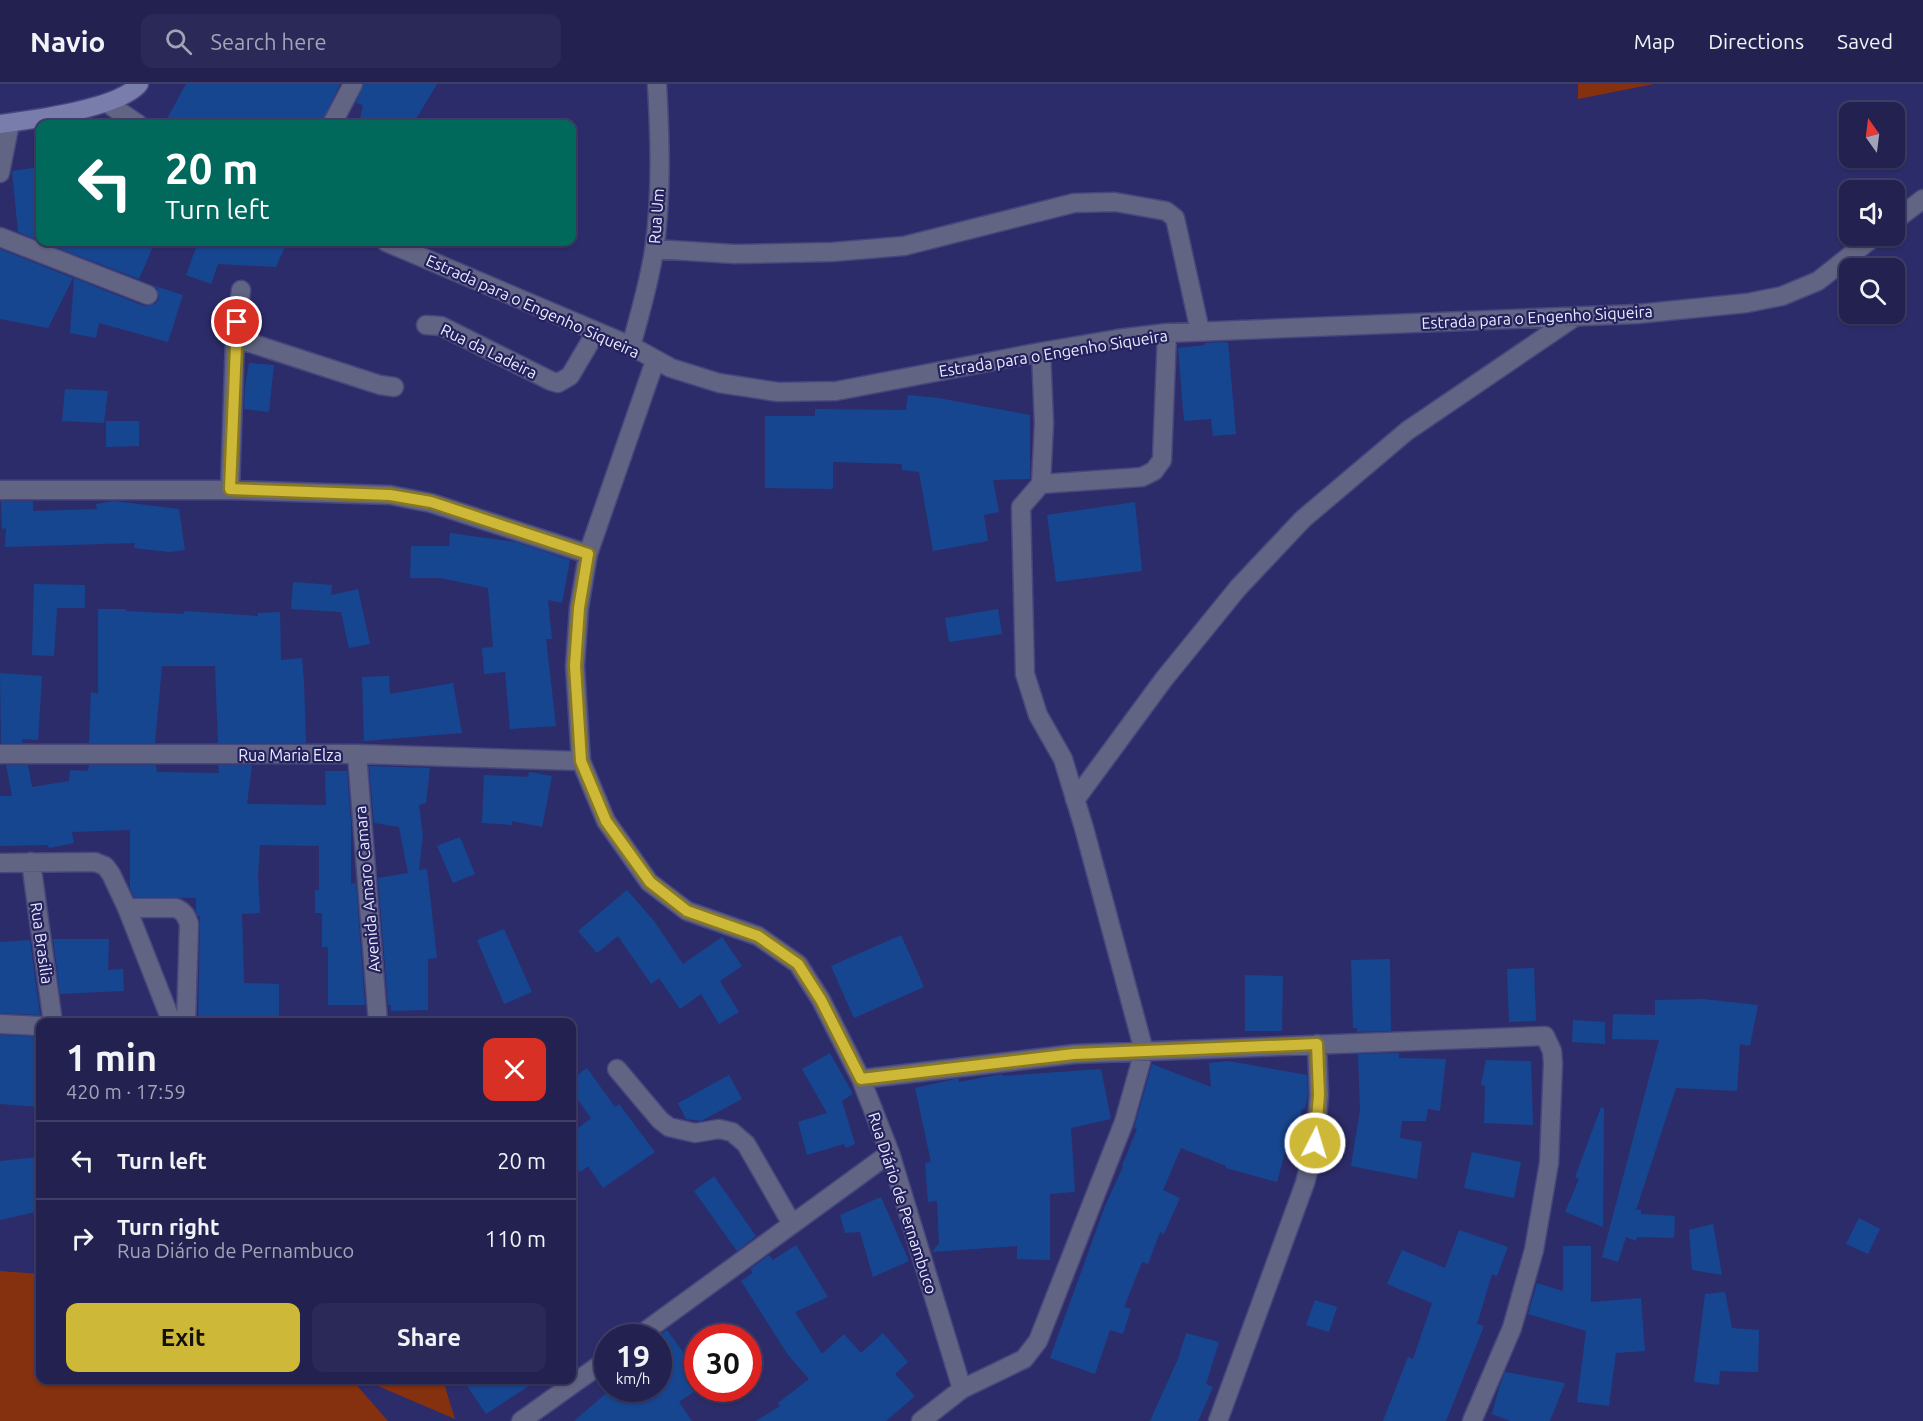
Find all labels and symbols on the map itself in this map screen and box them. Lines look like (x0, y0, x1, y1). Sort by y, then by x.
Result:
north arrow (1839, 102, 1905, 168)
street label: Rua Um (645, 188, 667, 244)
street label: Estrada para o Engenho Siqueira (424, 251, 642, 361)
pin (211, 296, 262, 347)
street label: Estrada para o Engenho Siqueira (1421, 302, 1653, 332)
street label: Rua da Ladeira (438, 320, 540, 382)
street label: Estrada para o Engenho Siqueira (937, 326, 1169, 380)
street label: Rua Maria Elza (238, 746, 342, 764)
street label: Avenida Amaro Camara (351, 805, 383, 973)
street label: Rua Brasilia (27, 901, 57, 985)
street label: Rua Diário de Pernambuco (865, 1110, 941, 1296)
position arrow (1283, 1111, 1347, 1175)
speed limit sign: 30 (684, 1324, 762, 1402)

